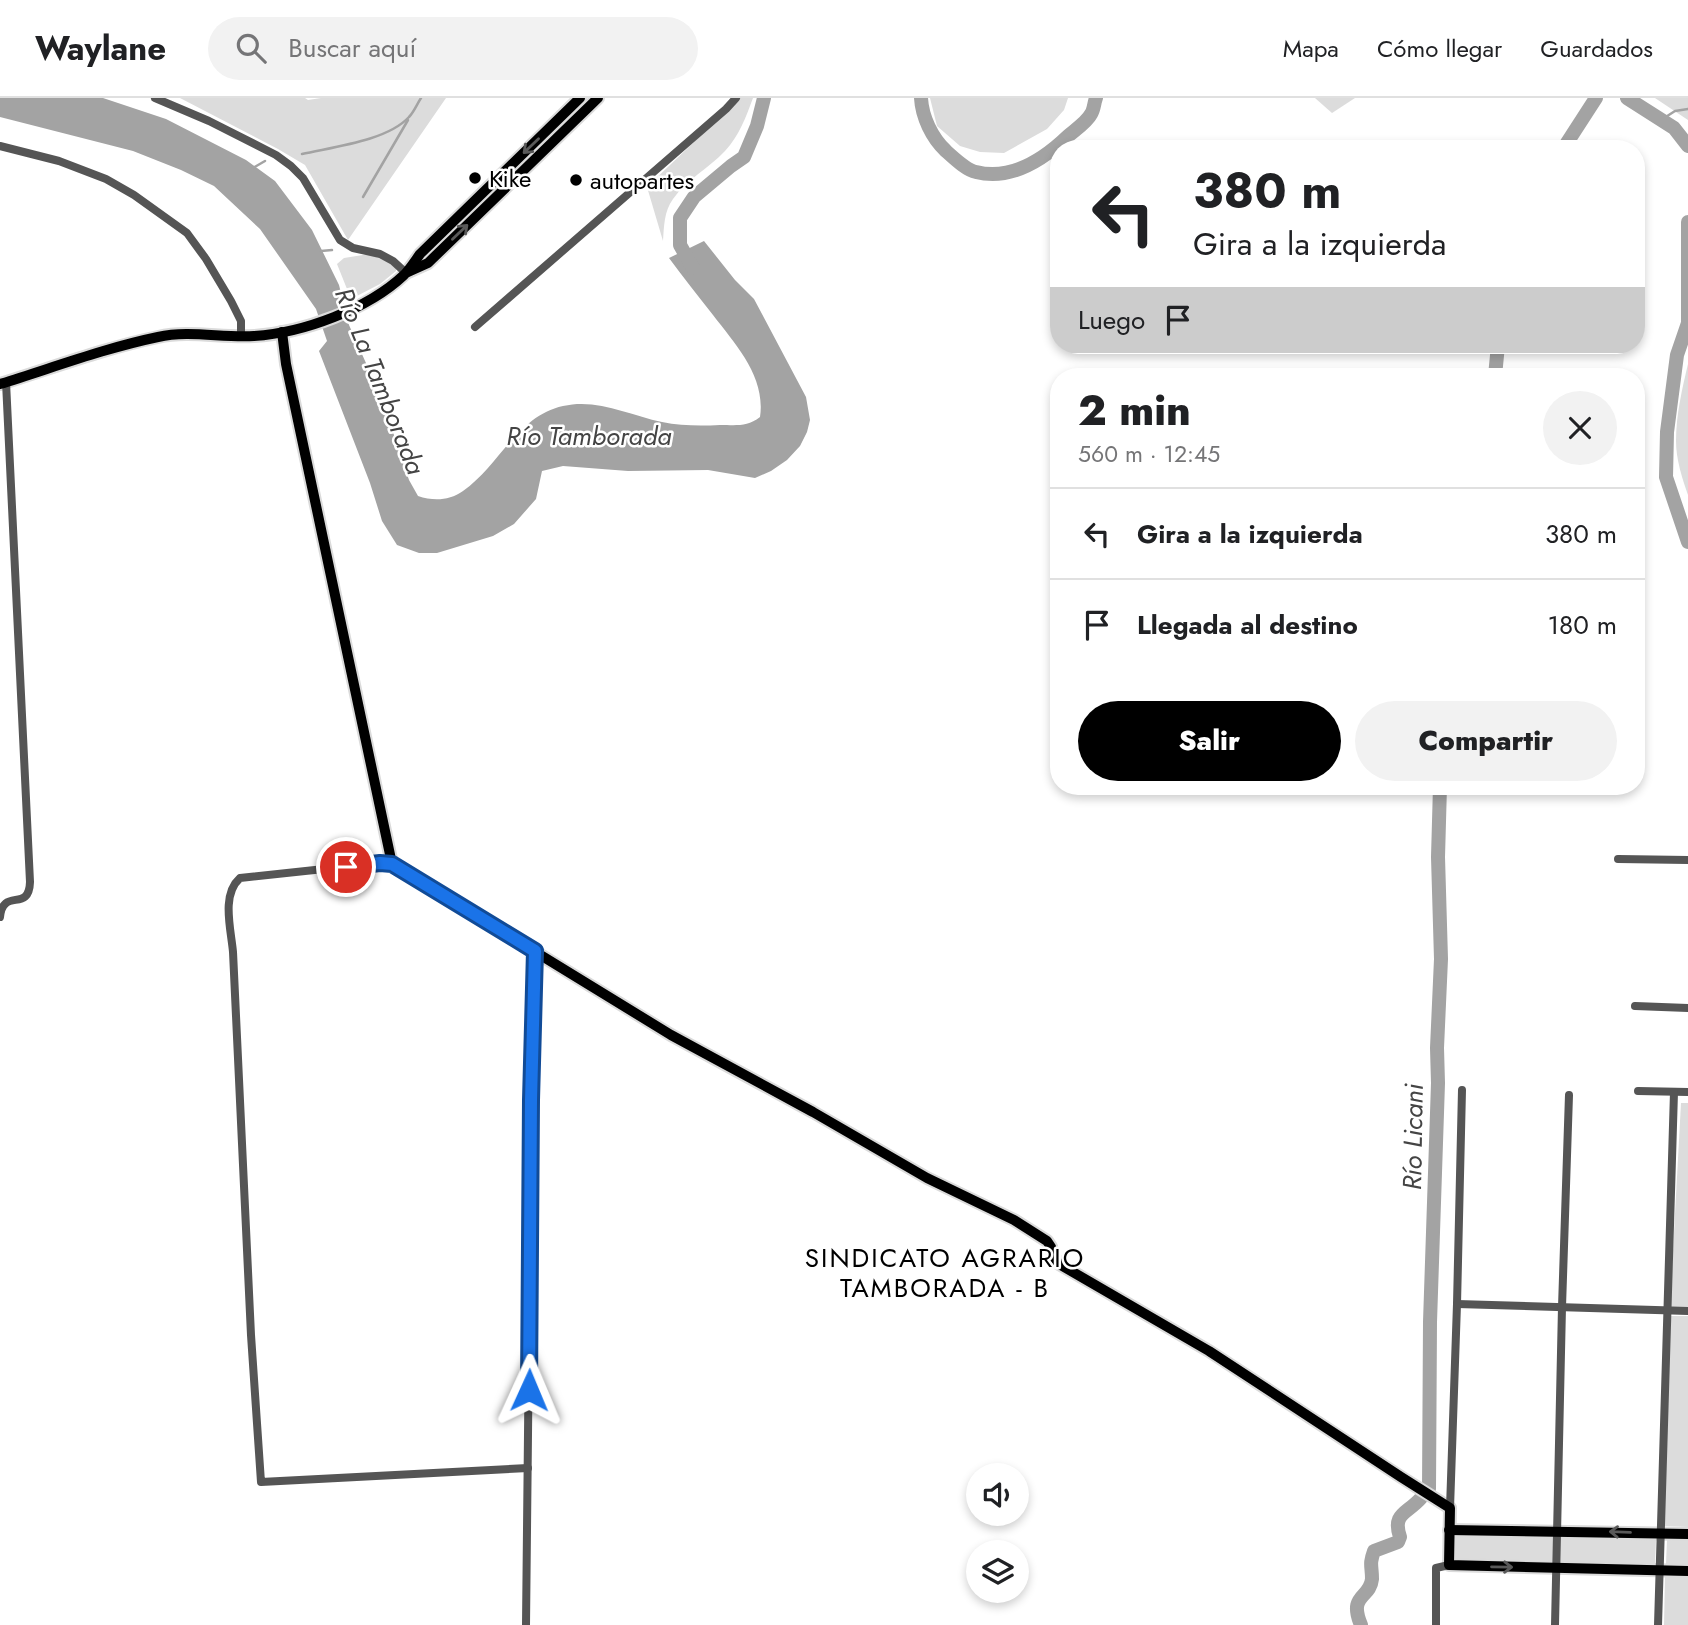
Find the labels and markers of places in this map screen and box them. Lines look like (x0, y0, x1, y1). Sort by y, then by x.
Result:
place label: Kike (489, 161, 531, 196)
place label: autopartes (590, 163, 694, 198)
marker: Kike (467, 170, 483, 186)
marker: autopartes (568, 172, 584, 188)
pin (316, 837, 376, 897)

